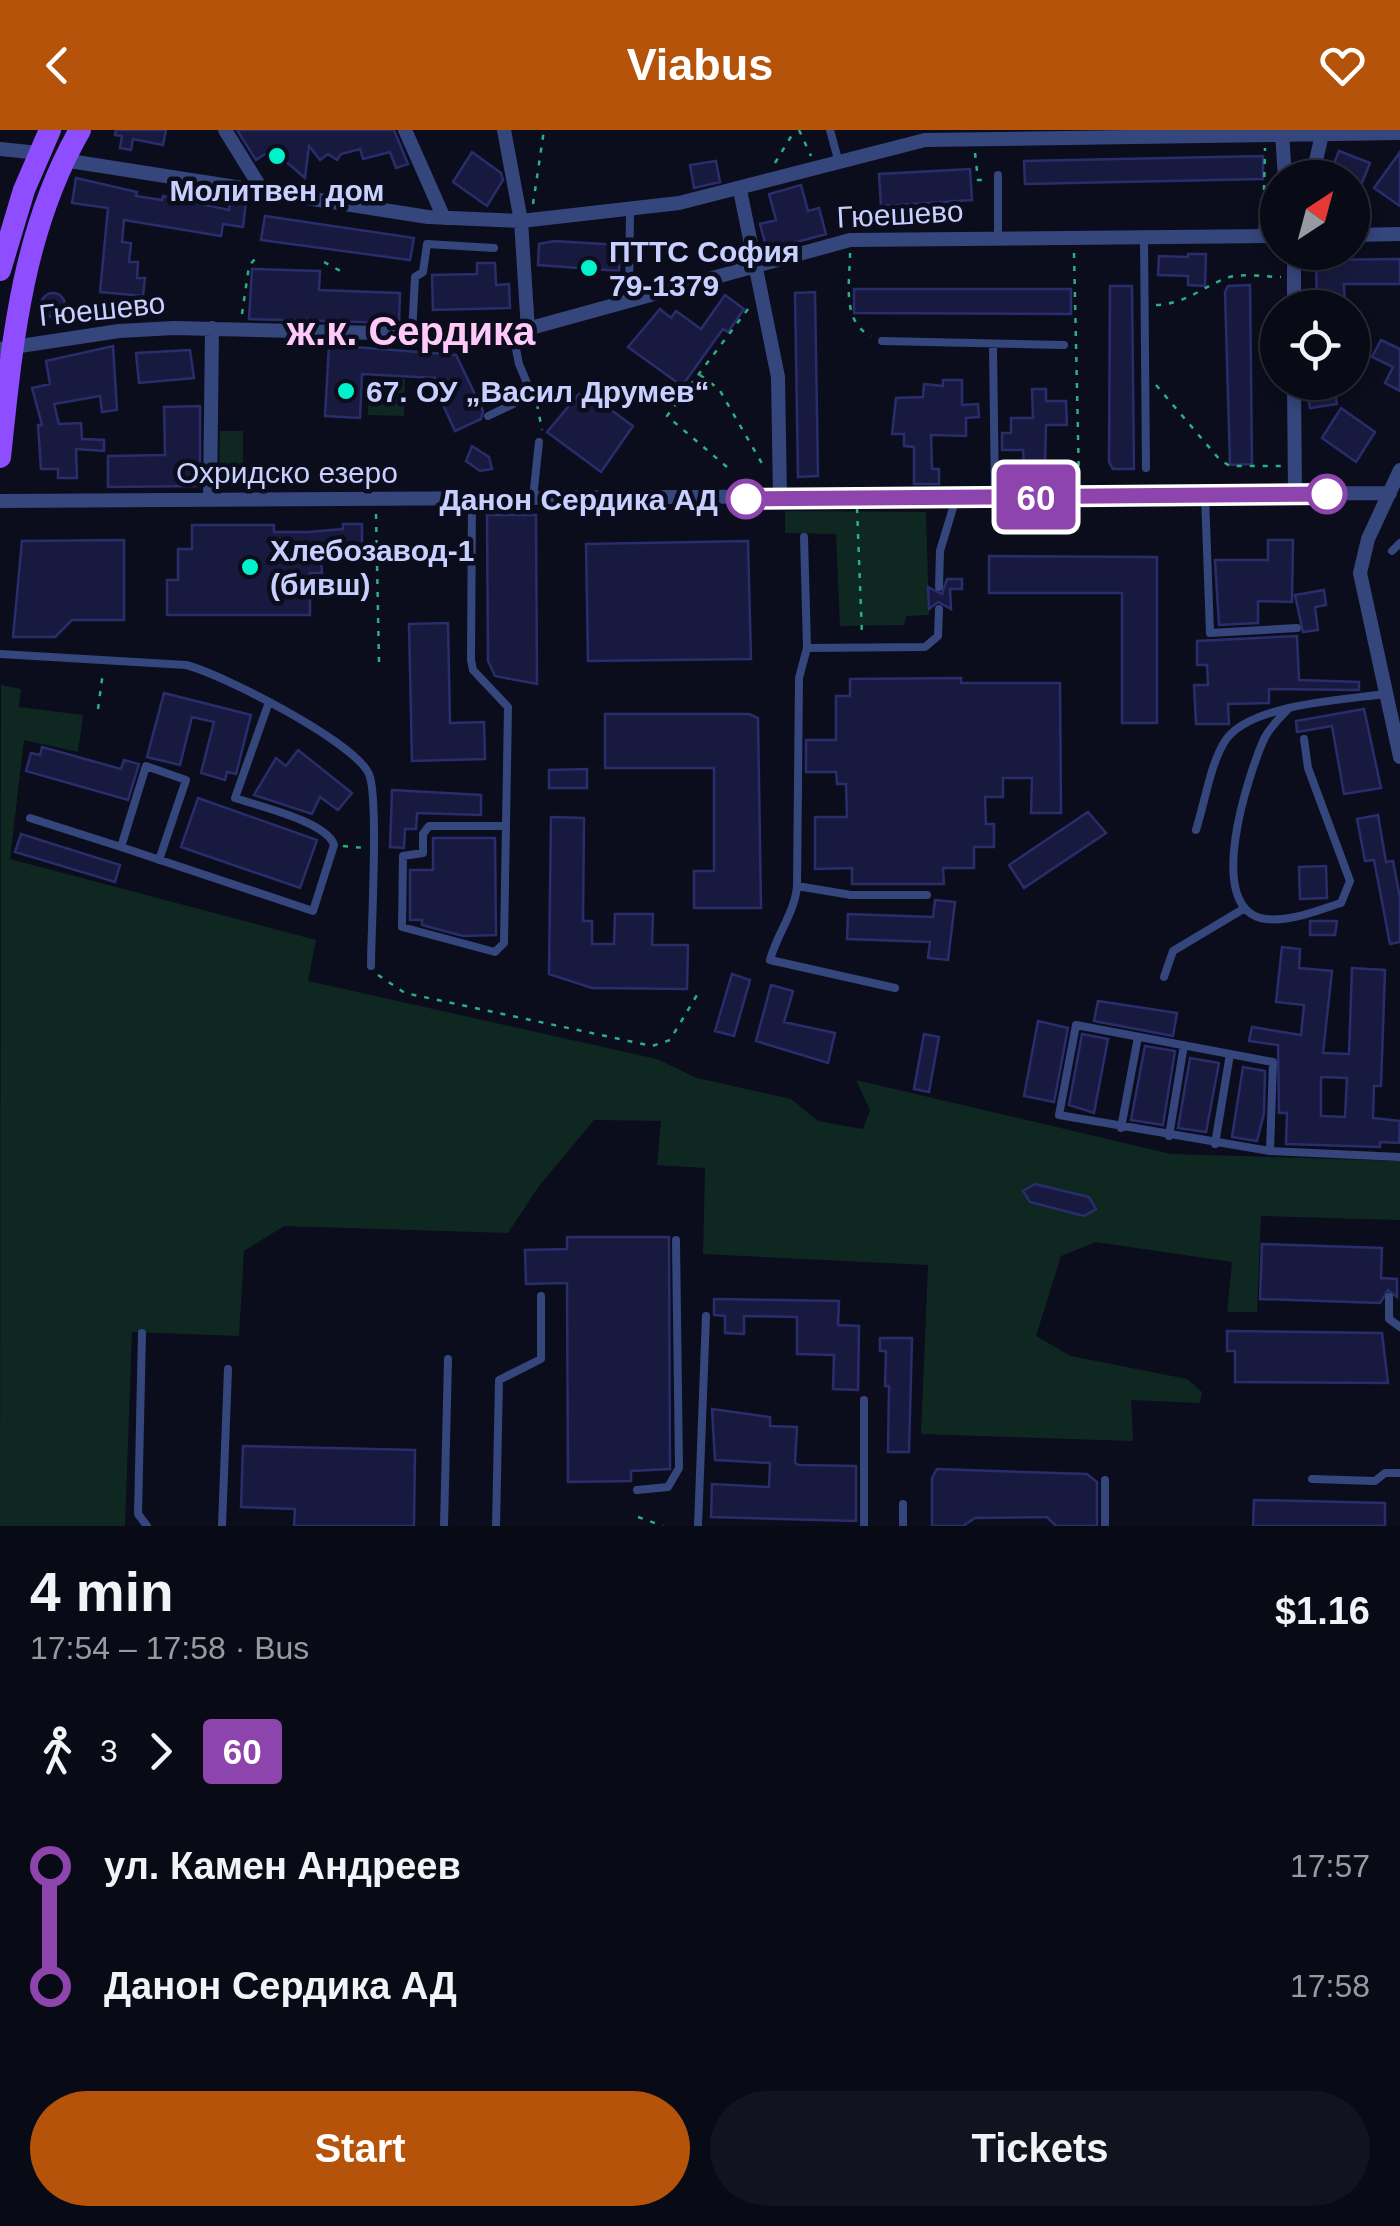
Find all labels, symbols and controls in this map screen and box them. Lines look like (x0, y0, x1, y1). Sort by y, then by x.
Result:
icon: back (30, 38, 85, 93)
icon: heart (1315, 38, 1370, 93)
text: Viabus (627, 39, 773, 90)
marker: Молитвен дом (266, 145, 288, 167)
north arrow (1260, 160, 1370, 270)
map controls (1260, 160, 1370, 400)
place label: Молитвен дом (169, 174, 385, 207)
street label: Гюешево (836, 194, 964, 234)
place label: ПТТС София 79-1379 (609, 235, 799, 302)
marker: ПТТС София 79-1379 (578, 257, 600, 279)
street label: Гюешево (37, 286, 167, 332)
button: locate (1260, 290, 1370, 400)
district label: ж.к. Сердика (286, 309, 536, 353)
place label: 67. ОУ „Васил Друмев“ (366, 375, 709, 408)
marker: 67. ОУ „Васил Друмев“ (335, 380, 357, 402)
street label: Охридско езеро (176, 456, 398, 489)
line badge: 60 (991, 464, 1081, 530)
unlabelled marker (1308, 475, 1346, 513)
text: 60 (1017, 478, 1055, 517)
marker: Данон Сердика АД (727, 480, 765, 518)
place label: Данон Сердика АД (439, 483, 718, 516)
place label: Хлебозавод-1 (бивш) (270, 534, 474, 601)
marker: Хлебозавод-1 (бивш) (239, 556, 261, 578)
text: 4 min (30, 1561, 174, 1623)
text: $1.16 (1275, 1590, 1370, 1632)
text: 17:54 – 17:58 · Bus (30, 1630, 309, 1666)
icon: walk (30, 1724, 85, 1779)
icon: forward (133, 1724, 188, 1779)
text: 60 (223, 1732, 262, 1771)
text: 3 (100, 1733, 118, 1769)
text: ул. Камен Андреев (104, 1845, 461, 1887)
text: 17:57 (1290, 1848, 1370, 1884)
text: Данон Сердика АД (104, 1965, 457, 2007)
text: 17:58 (1290, 1968, 1370, 2004)
button: Start (30, 2091, 690, 2206)
button: Tickets (710, 2091, 1370, 2206)

